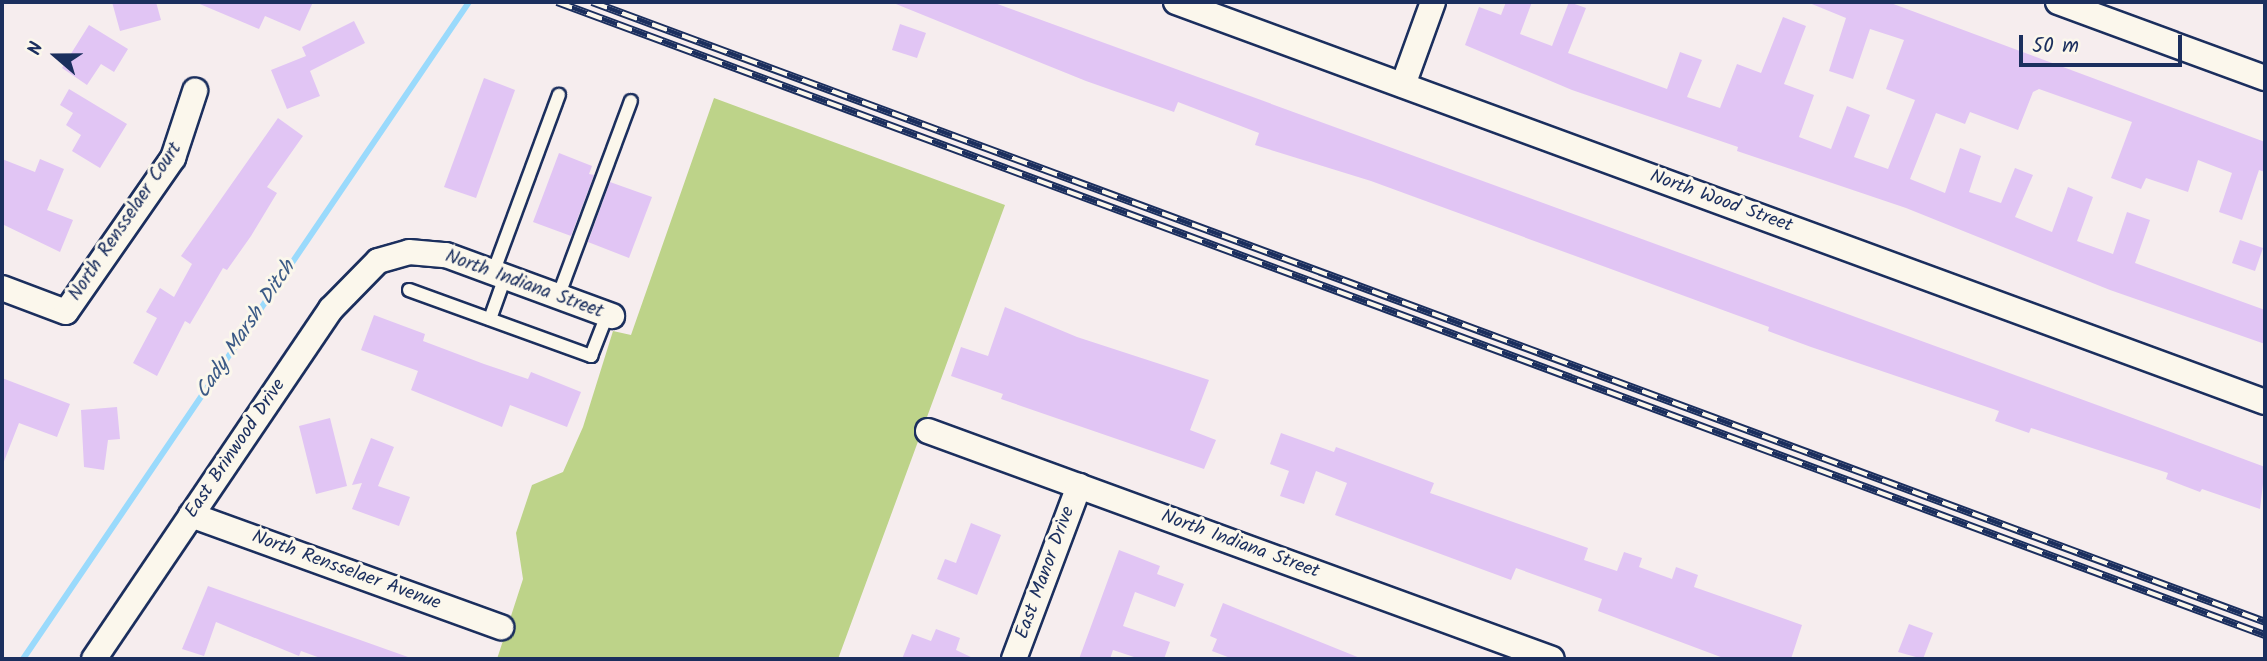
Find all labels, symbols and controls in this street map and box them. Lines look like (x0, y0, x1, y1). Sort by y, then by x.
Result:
north arrow (21, 21, 91, 91)
scale bar (2022, 21, 2185, 65)
text: 50 m (2032, 30, 2079, 63)
text: N (20, 38, 52, 60)
street label: North Rensselaer Court (64, 138, 188, 306)
street label: North Wood Street (1646, 166, 1796, 238)
street label: North Indiana Street (442, 246, 606, 324)
water label: Cady Marsh Ditch (191, 256, 301, 404)
street label: East Brinwood Drive (181, 375, 291, 523)
street label: East Manor Drive (1011, 504, 1081, 642)
street label: North Indiana Street (1158, 506, 1322, 584)
street label: North Rensselaer Avenue (248, 526, 444, 616)

